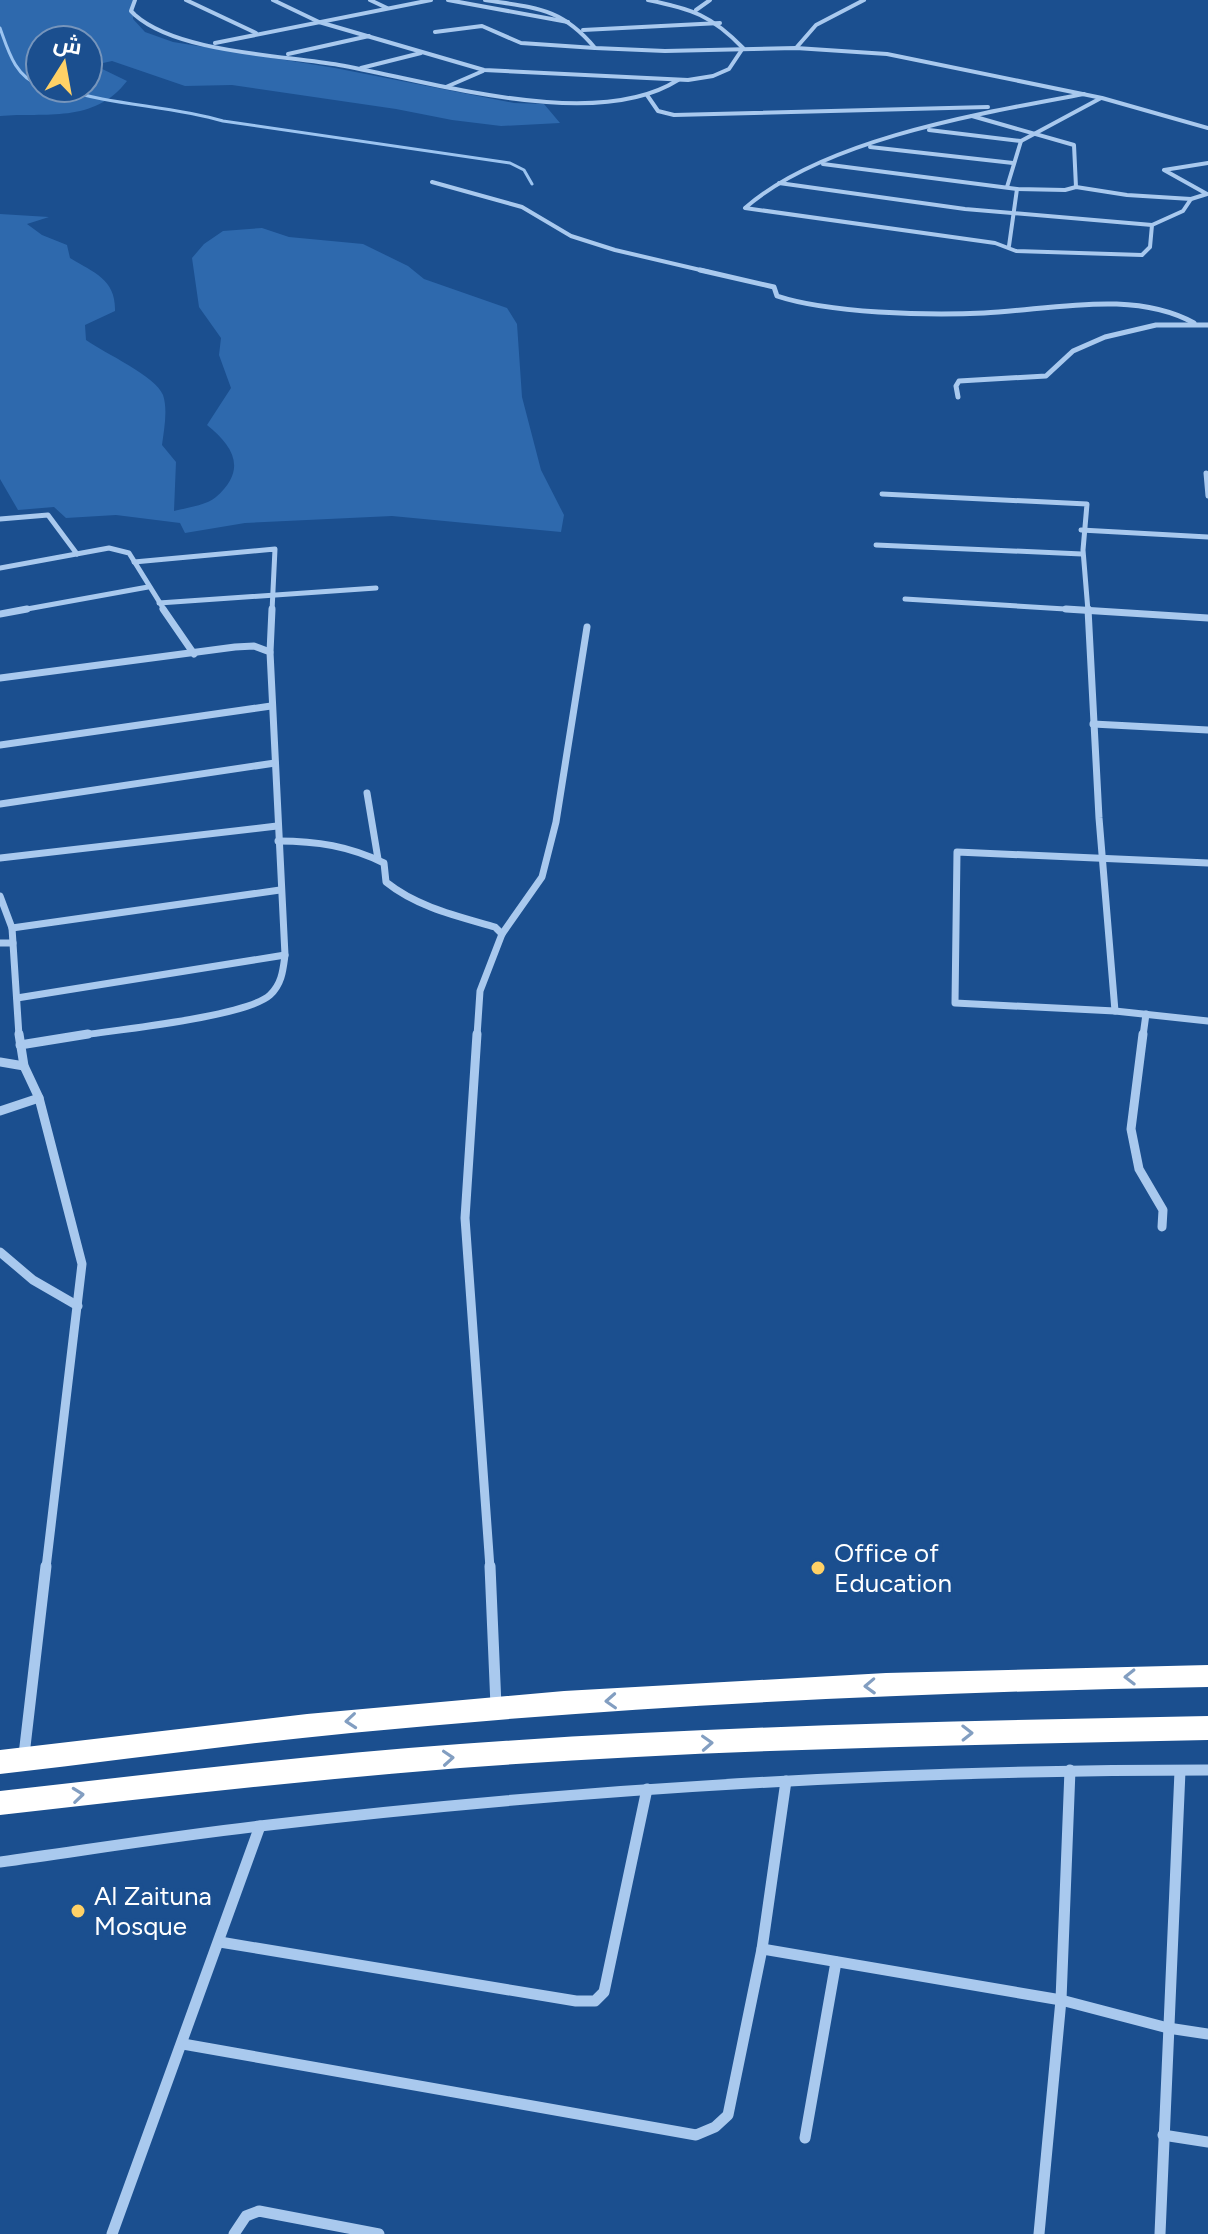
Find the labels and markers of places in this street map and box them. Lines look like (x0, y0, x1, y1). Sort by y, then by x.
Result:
place label: Office of Education (834, 1537, 952, 1599)
marker: Office of Education (809, 1559, 827, 1577)
place label: Al Zaituna Mosque (94, 1880, 212, 1942)
marker: Al Zaituna Mosque (69, 1902, 87, 1920)

